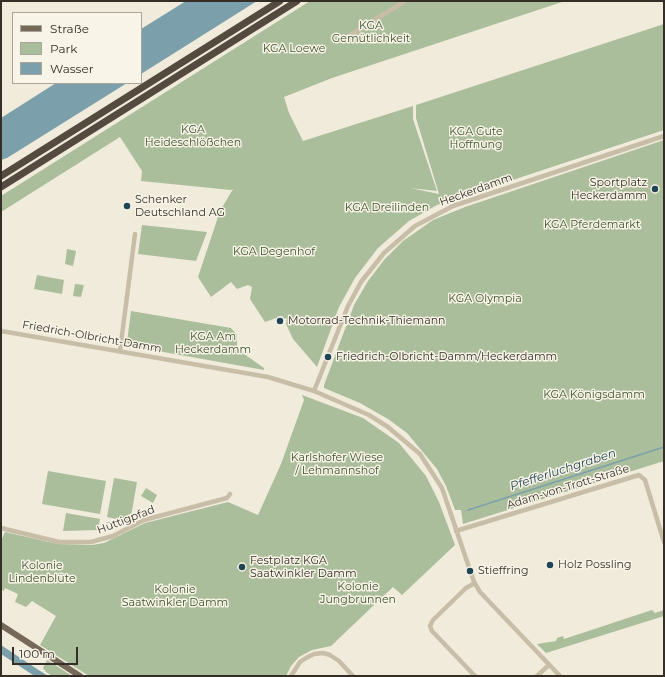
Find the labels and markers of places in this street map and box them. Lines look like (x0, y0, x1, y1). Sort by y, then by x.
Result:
place label: Sportplatz Heckerdamm (571, 176, 647, 202)
marker: Sportplatz Heckerdamm (650, 184, 660, 194)
place label: Schenker Deutschland AG (135, 193, 225, 219)
marker: Schenker Deutschland AG (122, 201, 132, 211)
place label: Motorrad-Technik-Thiemann (288, 314, 445, 328)
marker: Motorrad-Technik-Thiemann (275, 316, 285, 326)
place label: Friedrich-Olbricht-Damm/Heckerdamm (336, 350, 557, 364)
marker: Friedrich-Olbricht-Damm/Heckerdamm (323, 352, 333, 362)
place label: Festplatz KGA Saatwinkler Damm (250, 554, 357, 580)
place label: Holz Possling (558, 558, 632, 572)
marker: Holz Possling (545, 560, 555, 570)
marker: Festplatz KGA Saatwinkler Damm (237, 562, 247, 572)
place label: Stieffring (478, 564, 529, 578)
marker: Stieffring (465, 566, 475, 576)

